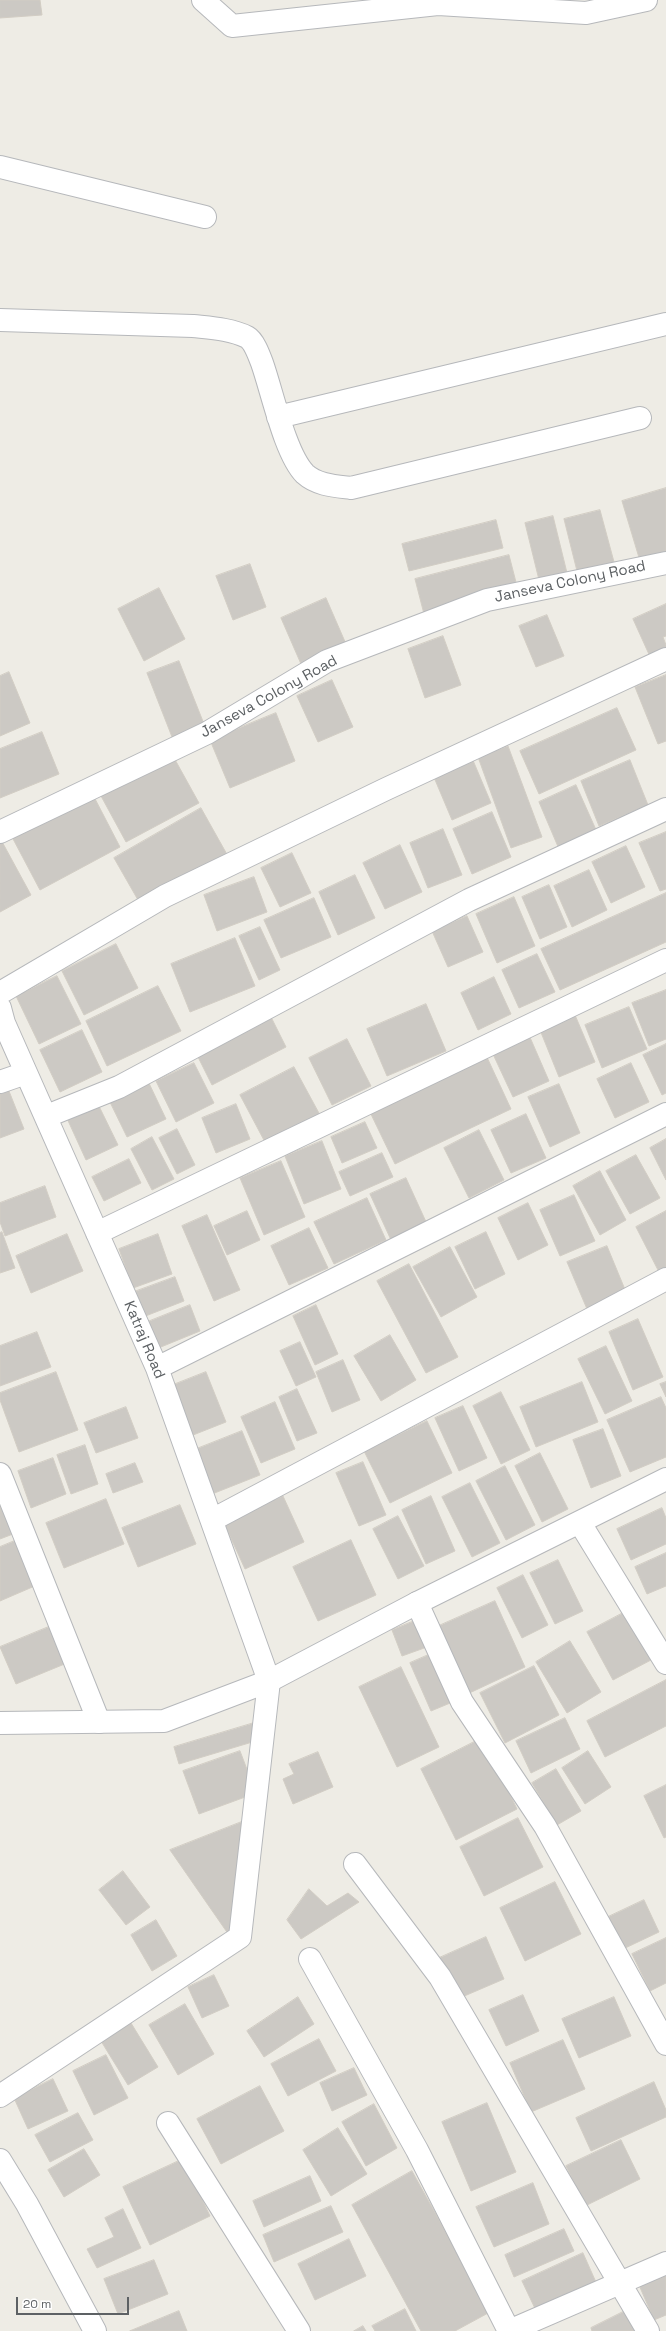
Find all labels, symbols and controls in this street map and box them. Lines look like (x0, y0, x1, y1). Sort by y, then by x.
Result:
street label: Janseva Colony Road (493, 557, 647, 607)
street label: Janseva Colony Road (197, 652, 341, 742)
street label: Katraj Road (120, 1298, 168, 1382)
scale bar (18, 2289, 131, 2315)
text: 20 m (23, 2296, 51, 2312)

